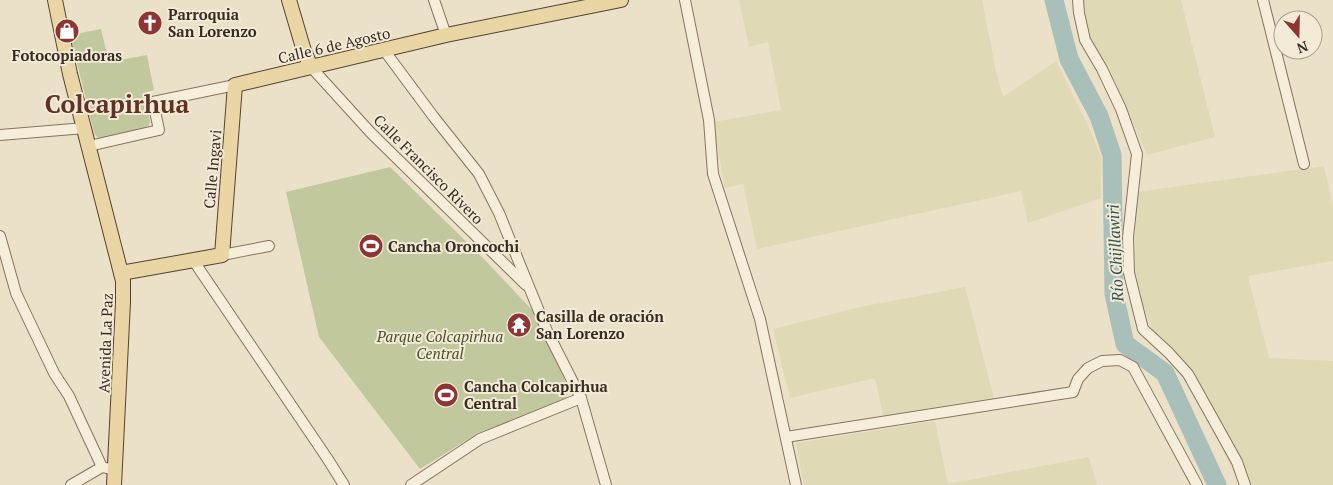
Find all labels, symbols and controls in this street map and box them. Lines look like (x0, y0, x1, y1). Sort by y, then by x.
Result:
place label: Parroquia San Lorenzo (168, 4, 257, 41)
church icon: Parroquia San Lorenzo (137, 10, 163, 36)
north arrow (1273, 10, 1323, 60)
shop icon: Fotocopiadoras (54, 18, 80, 44)
street label: Calle 6 de Agosto (276, 22, 392, 68)
text: N (1294, 37, 1311, 59)
place label: Fotocopiadoras (12, 45, 122, 65)
district label: Colcapirhua (45, 87, 189, 120)
street label: Calle Francisco Rivero (370, 110, 488, 228)
street label: Calle Ingavi (199, 129, 225, 209)
water label: Río Chijllawiri (1101, 203, 1129, 303)
sports icon: Cancha Oroncochi (358, 233, 384, 259)
place label: Cancha Oroncochi (388, 236, 519, 256)
street label: Avenida La Paz (93, 293, 117, 393)
place label: Casilla de oración San Lorenzo (536, 306, 664, 343)
temple icon: Casilla de oración San Lorenzo (506, 312, 532, 338)
park label: Parque Colcapirhua Central (376, 326, 503, 363)
place label: Cancha Colcapirhua Central (464, 376, 609, 413)
sports icon: Cancha Colcapirhua Central (433, 382, 459, 408)

